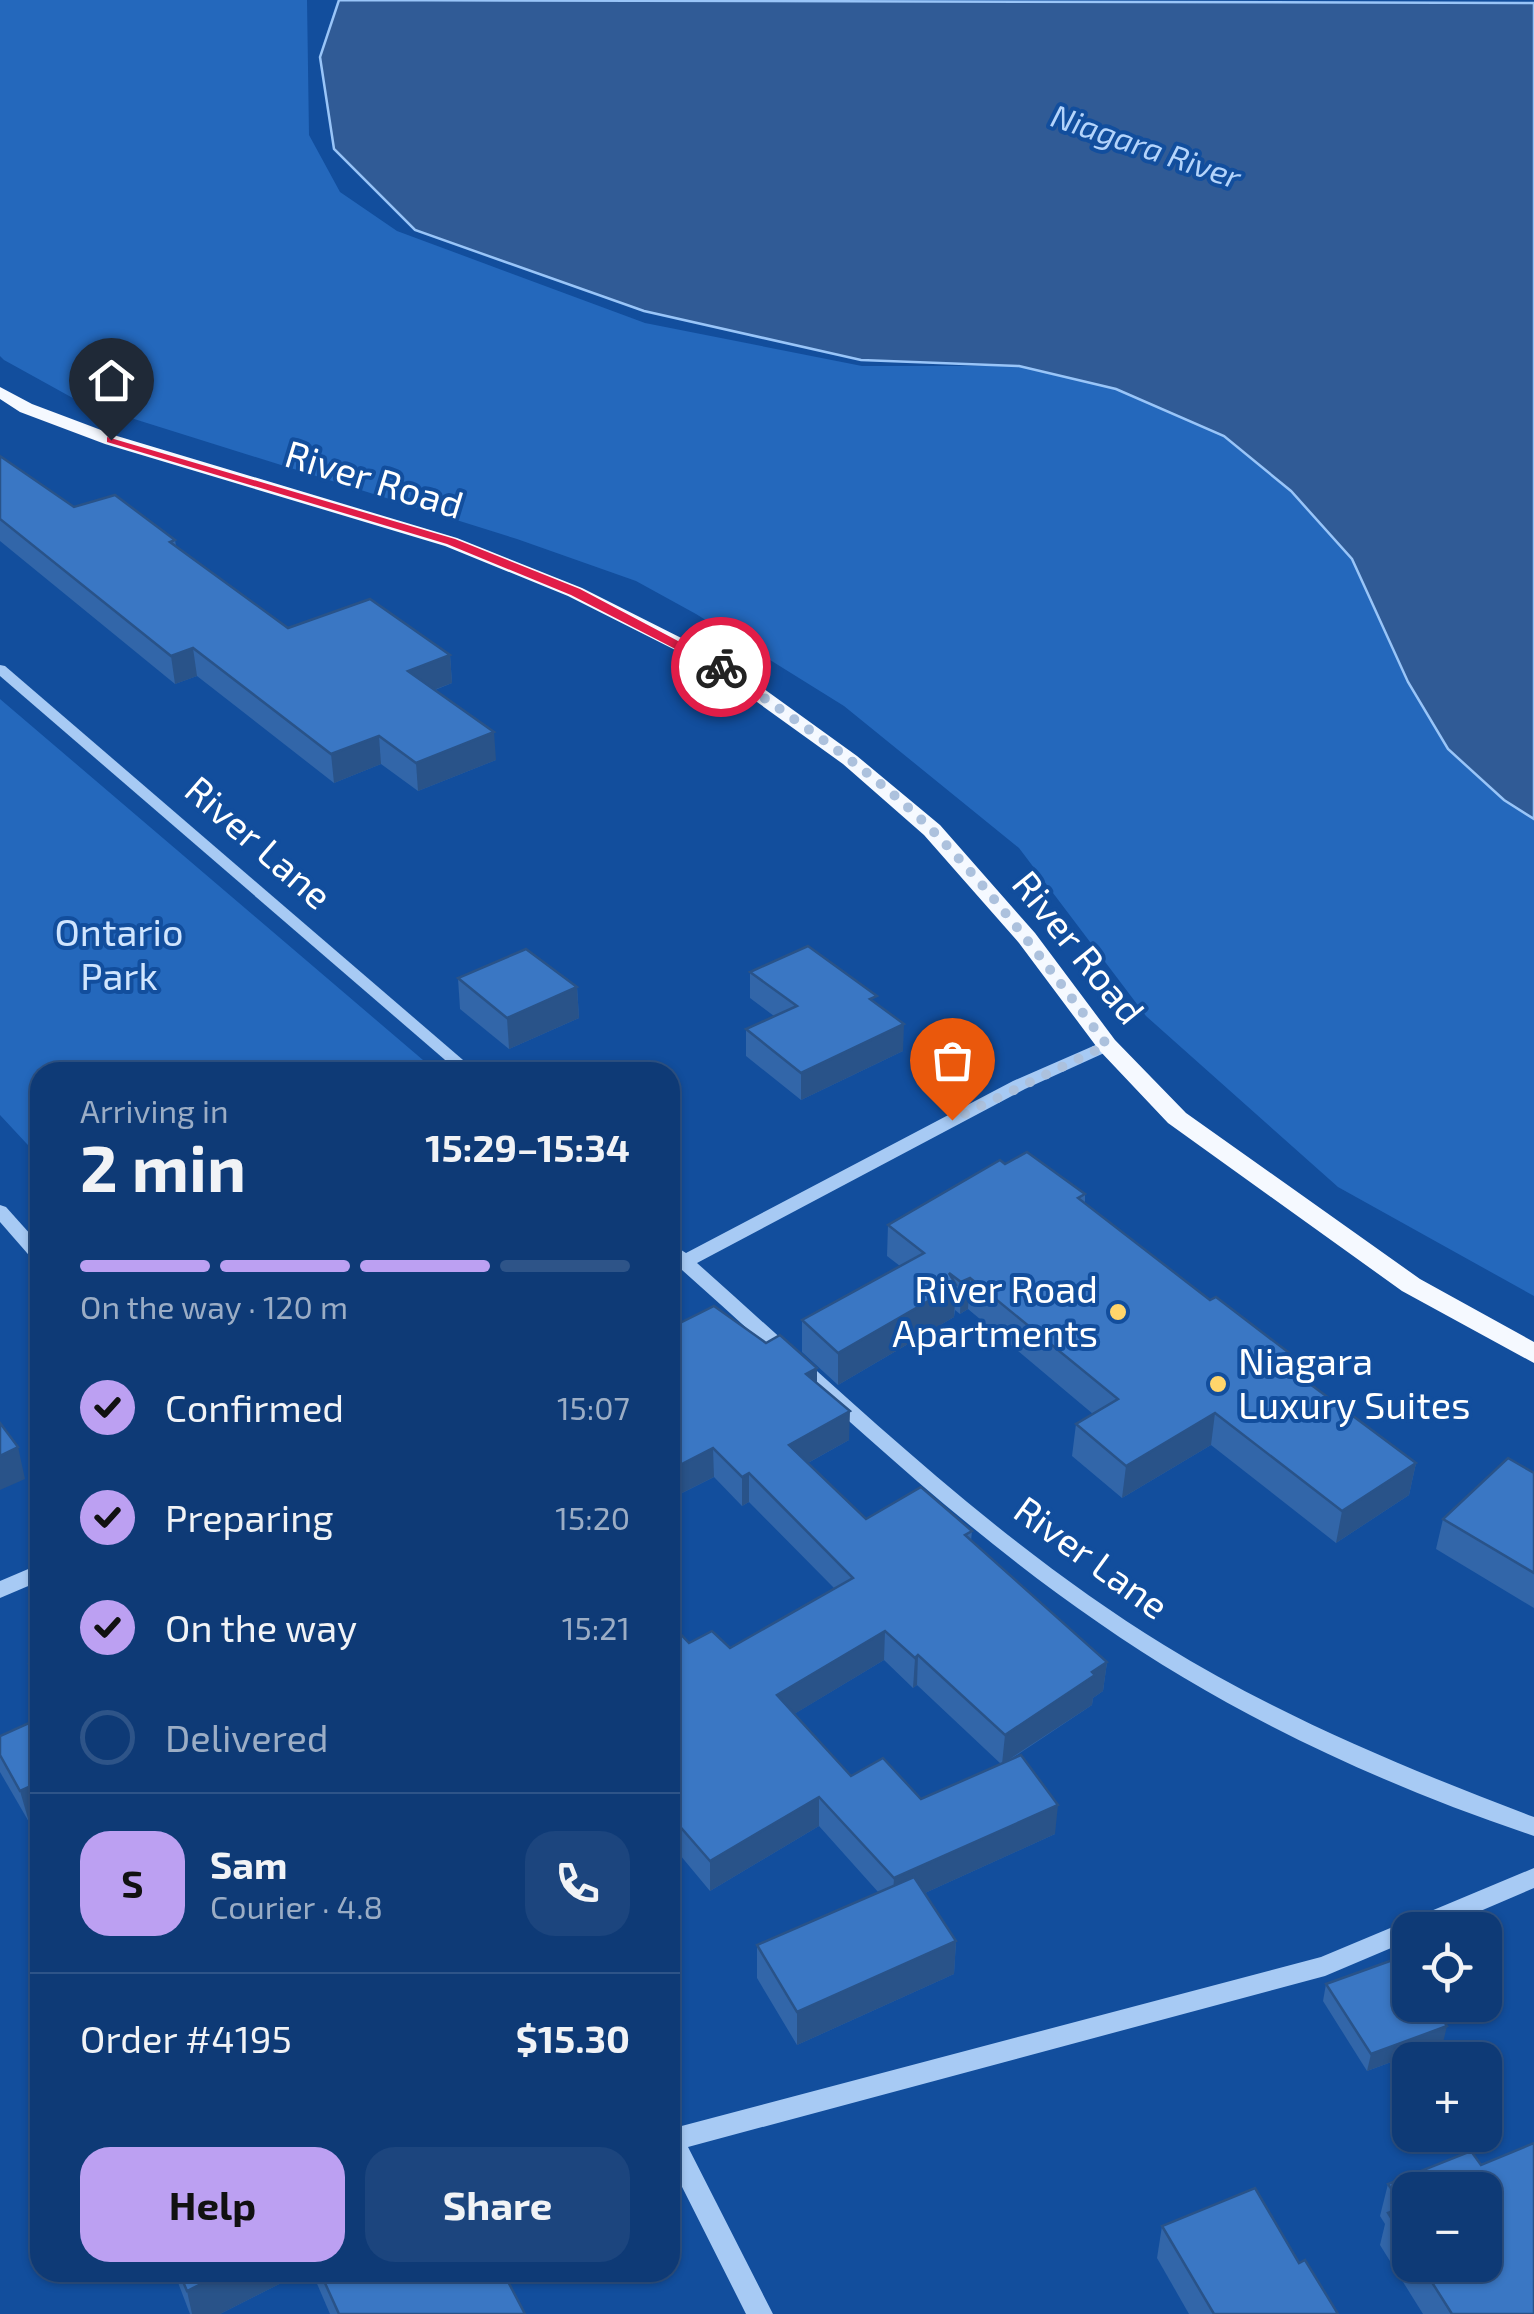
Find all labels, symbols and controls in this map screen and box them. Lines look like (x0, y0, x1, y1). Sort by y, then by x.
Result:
water label: Niagara River (1047, 95, 1248, 197)
pin (69, 338, 154, 441)
icon: home (84, 353, 139, 408)
street label: River Road (280, 429, 469, 527)
courier (671, 617, 771, 717)
icon: bike (694, 640, 749, 695)
street label: River Lane (177, 765, 342, 918)
street label: River Road (1004, 861, 1155, 1033)
park label: Ontario Park (54, 908, 184, 998)
pin (910, 1018, 995, 1121)
icon: bag (925, 1033, 980, 1088)
text: Arriving in (80, 1091, 229, 1129)
text: 15:29–15:34 (425, 1124, 630, 1170)
text: 2 min (80, 1127, 246, 1205)
place label: River Road Apartments (892, 1265, 1098, 1355)
text: On the way · 120 m (80, 1287, 348, 1325)
marker: River Road Apartments (1107, 1301, 1129, 1323)
place label: Niagara Luxury Suites (1238, 1337, 1471, 1427)
marker: Niagara Luxury Suites (1207, 1373, 1229, 1395)
icon: check (80, 1380, 135, 1435)
text: Confirmed (165, 1384, 344, 1430)
text: 15:07 (557, 1388, 630, 1426)
street label: River Lane (1006, 1485, 1178, 1628)
icon: check (80, 1490, 135, 1545)
text: Preparing (165, 1494, 333, 1540)
text: 15:20 (555, 1498, 630, 1536)
icon: check (80, 1600, 135, 1655)
text: On the way (165, 1604, 357, 1650)
text: 15:21 (562, 1608, 630, 1646)
text: Delivered (165, 1714, 329, 1760)
button: phone (525, 1831, 630, 1936)
text: Sam (210, 1841, 287, 1887)
text: S (121, 1860, 144, 1906)
text: Courier · 4.8 (210, 1887, 383, 1925)
map controls (1392, 1912, 1502, 2282)
button: locate (1392, 1912, 1502, 2022)
text: Order #4195 (80, 2015, 292, 2061)
text: $15.30 (516, 2015, 630, 2061)
button: + (1392, 2042, 1502, 2152)
button: Help (80, 2147, 345, 2262)
button: Share (365, 2147, 630, 2262)
button: − (1392, 2172, 1502, 2282)

